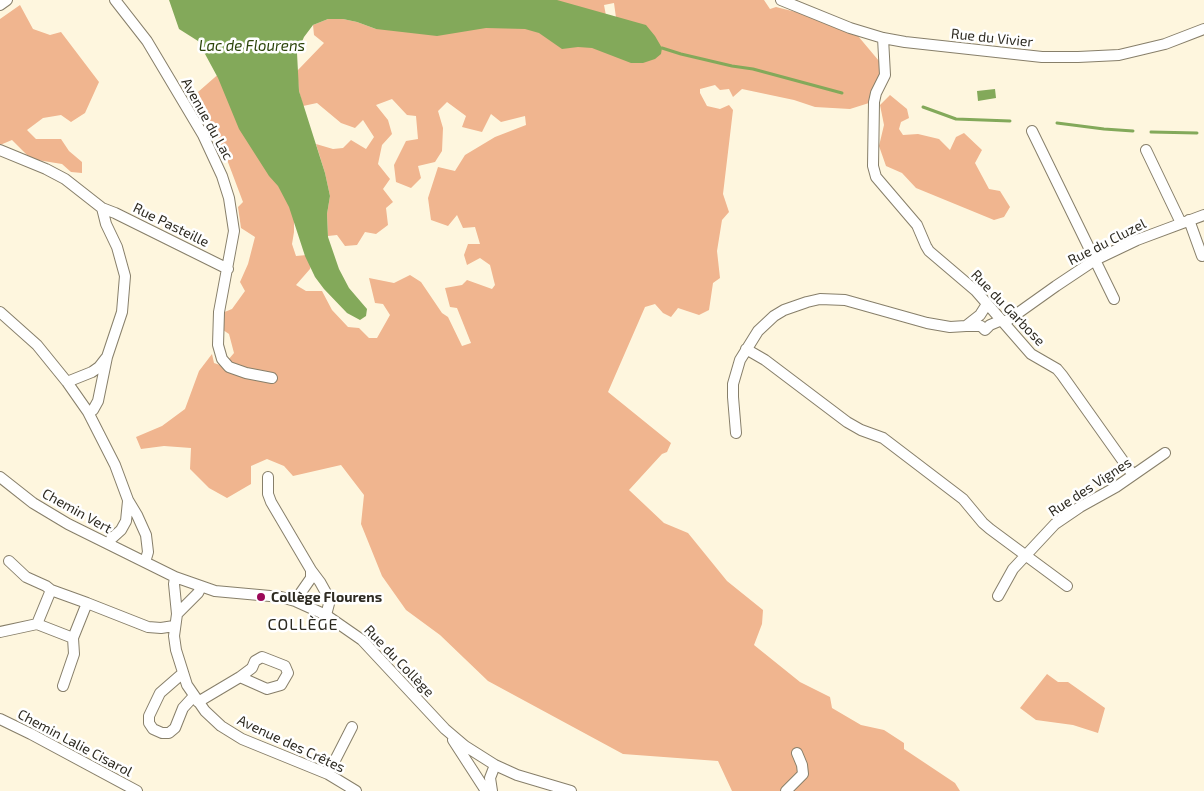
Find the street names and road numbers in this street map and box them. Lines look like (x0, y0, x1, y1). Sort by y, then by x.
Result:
street label: Rue du Vivier (950, 25, 1034, 51)
street label: Avenue du Lac (178, 75, 236, 163)
street label: Rue Pasteille (130, 199, 212, 251)
street label: Rue du Cluzel (1065, 215, 1149, 269)
street label: Rue du Garbose (968, 267, 1048, 349)
street label: Rue des Vignes (1045, 454, 1135, 520)
street label: Chemin Vert (39, 485, 115, 537)
street label: Rue du Collège (361, 622, 437, 700)
street label: Chemin Lalie Cisarol (15, 706, 135, 780)
street label: Avenue des Crêtes (235, 712, 347, 776)

